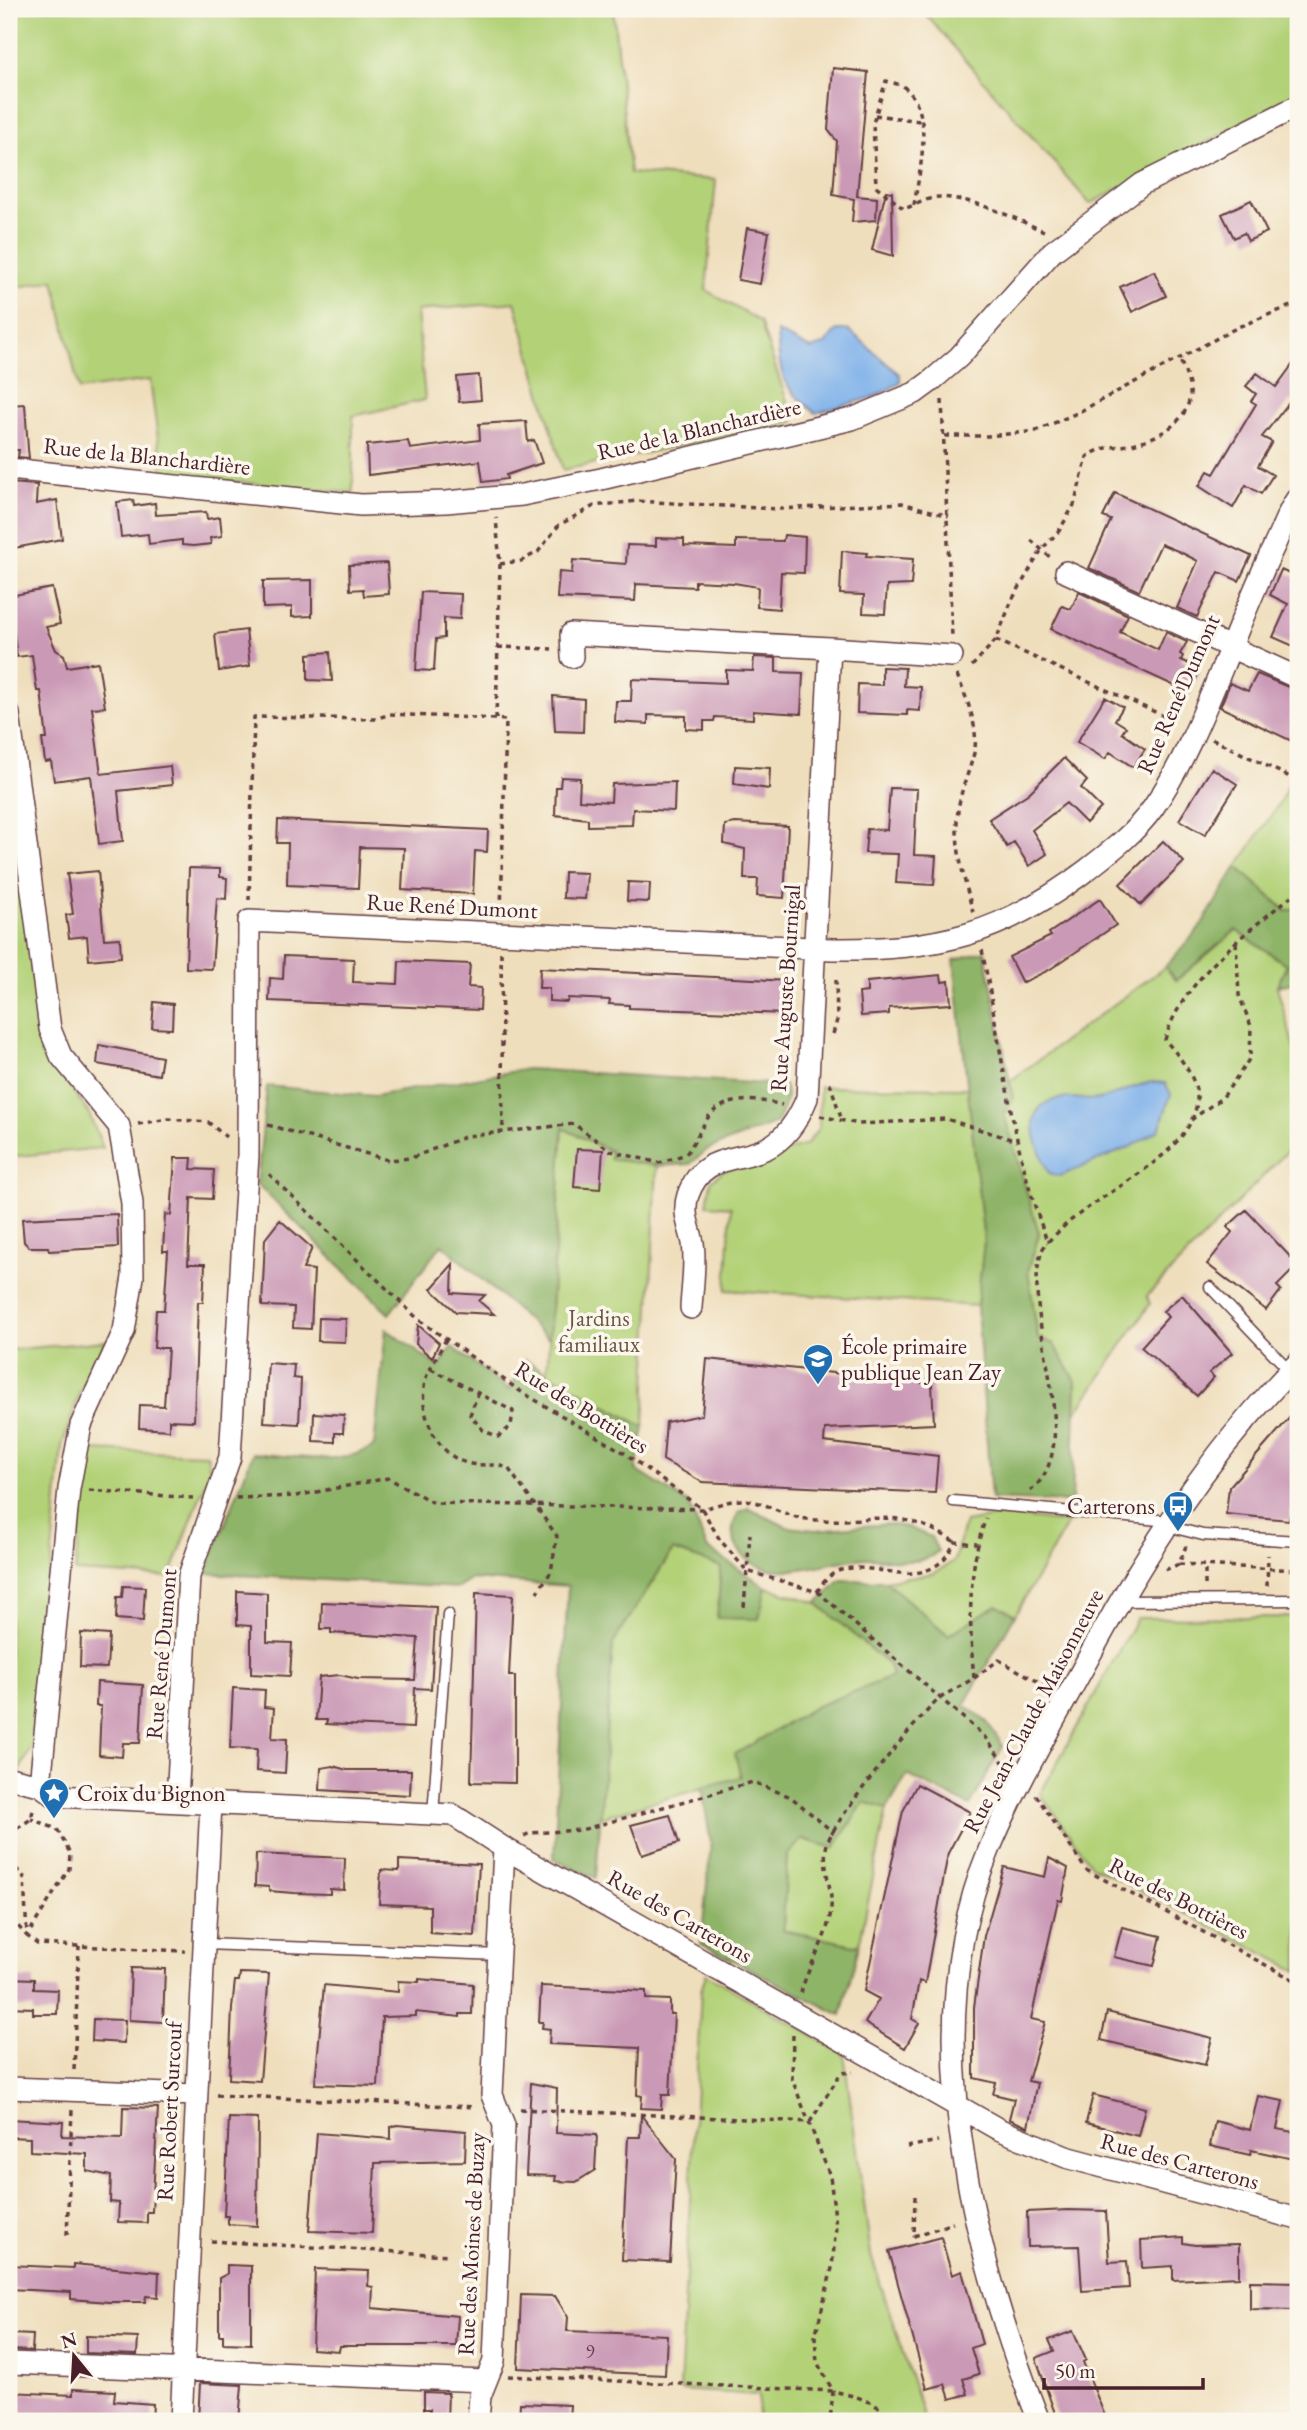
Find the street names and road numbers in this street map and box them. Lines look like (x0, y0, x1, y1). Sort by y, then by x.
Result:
street label: Rue de la Blanchardière (594, 391, 804, 467)
street label: Rue de la Blanchardière (42, 430, 252, 482)
street label: Rue René Dumont (1129, 609, 1227, 778)
street label: Rue Auguste Bournigal (763, 883, 807, 1093)
street label: Rue René Dumont (366, 887, 539, 926)
street label: Rue des Bottières (509, 1354, 655, 1460)
street label: Rue René Dumont (139, 1567, 183, 1741)
street label: Rue Jean-Claude Maisonneuve (956, 1584, 1110, 1838)
street label: Rue des Bottières (1104, 1850, 1254, 1946)
street label: Rue des Carterons (602, 1862, 758, 1970)
street label: Rue Robert Surcouf (149, 2017, 189, 2202)
street label: Rue des Carterons (1098, 2125, 1262, 2197)
street label: Rue des Moines de Buzay (450, 2131, 492, 2356)

